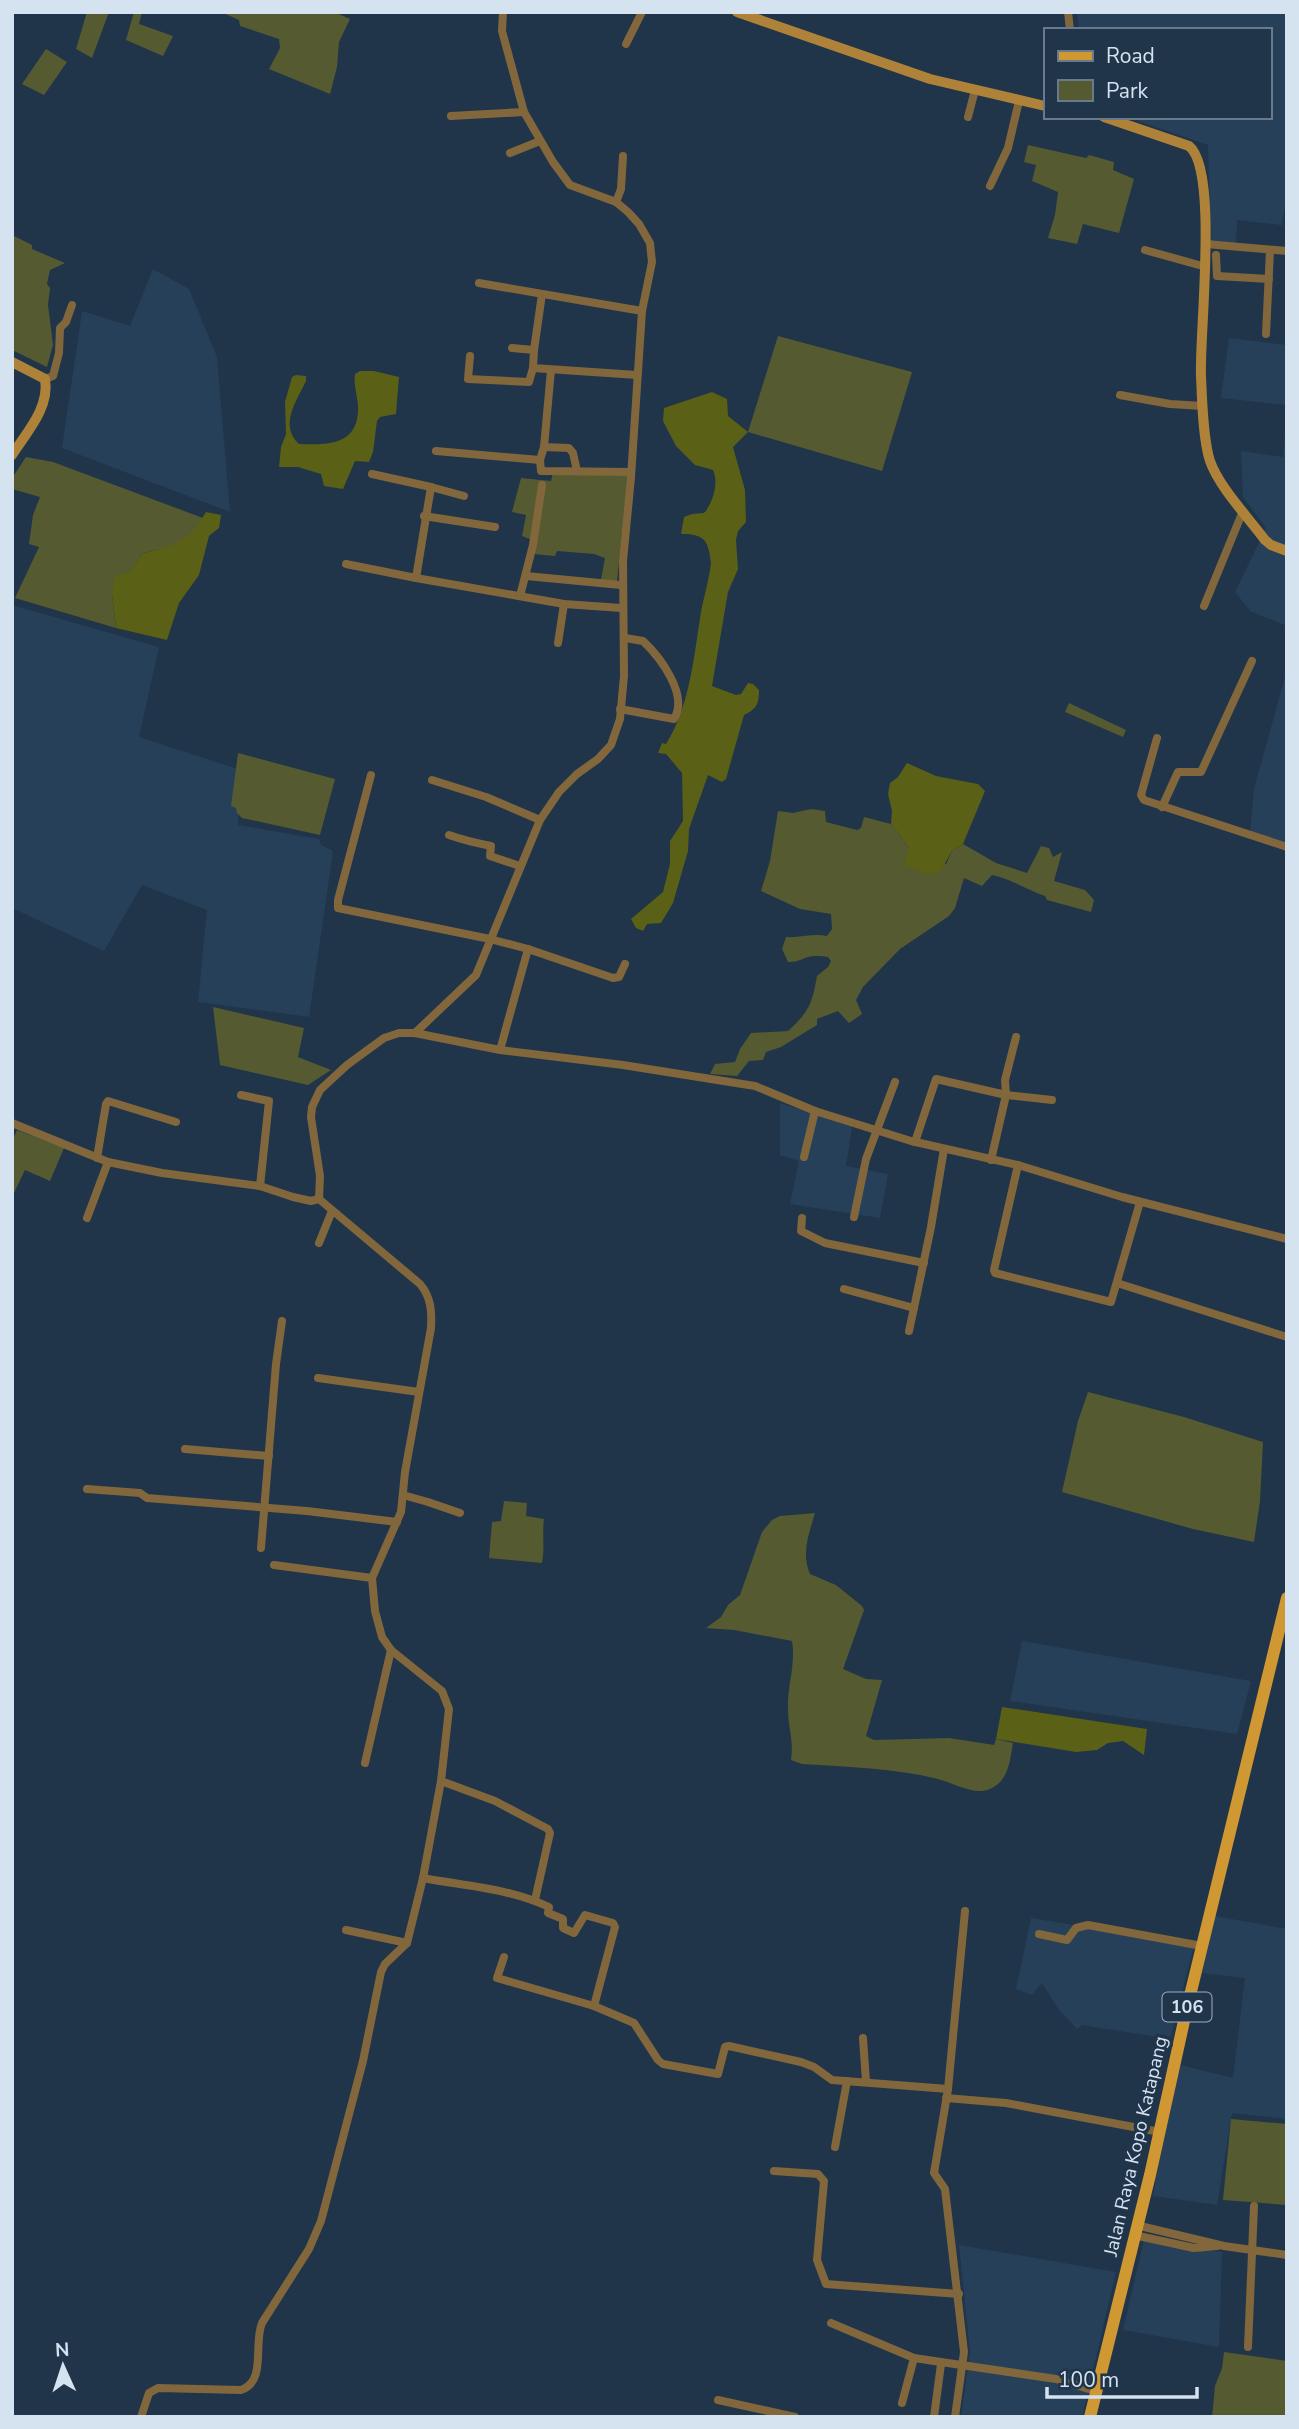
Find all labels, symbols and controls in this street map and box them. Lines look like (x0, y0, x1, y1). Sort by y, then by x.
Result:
legend (1044, 28, 1271, 119)
text: Road (1106, 42, 1155, 70)
text: Park (1106, 77, 1148, 105)
road number: 106 (1162, 1993, 1212, 2022)
street label: Jalan Raya Kopo Katapang (1098, 2034, 1174, 2260)
north arrow (28, 2331, 98, 2401)
text: N (54, 2337, 70, 2363)
scale bar (1047, 2356, 1198, 2400)
text: 100 m (1058, 2366, 1119, 2394)

